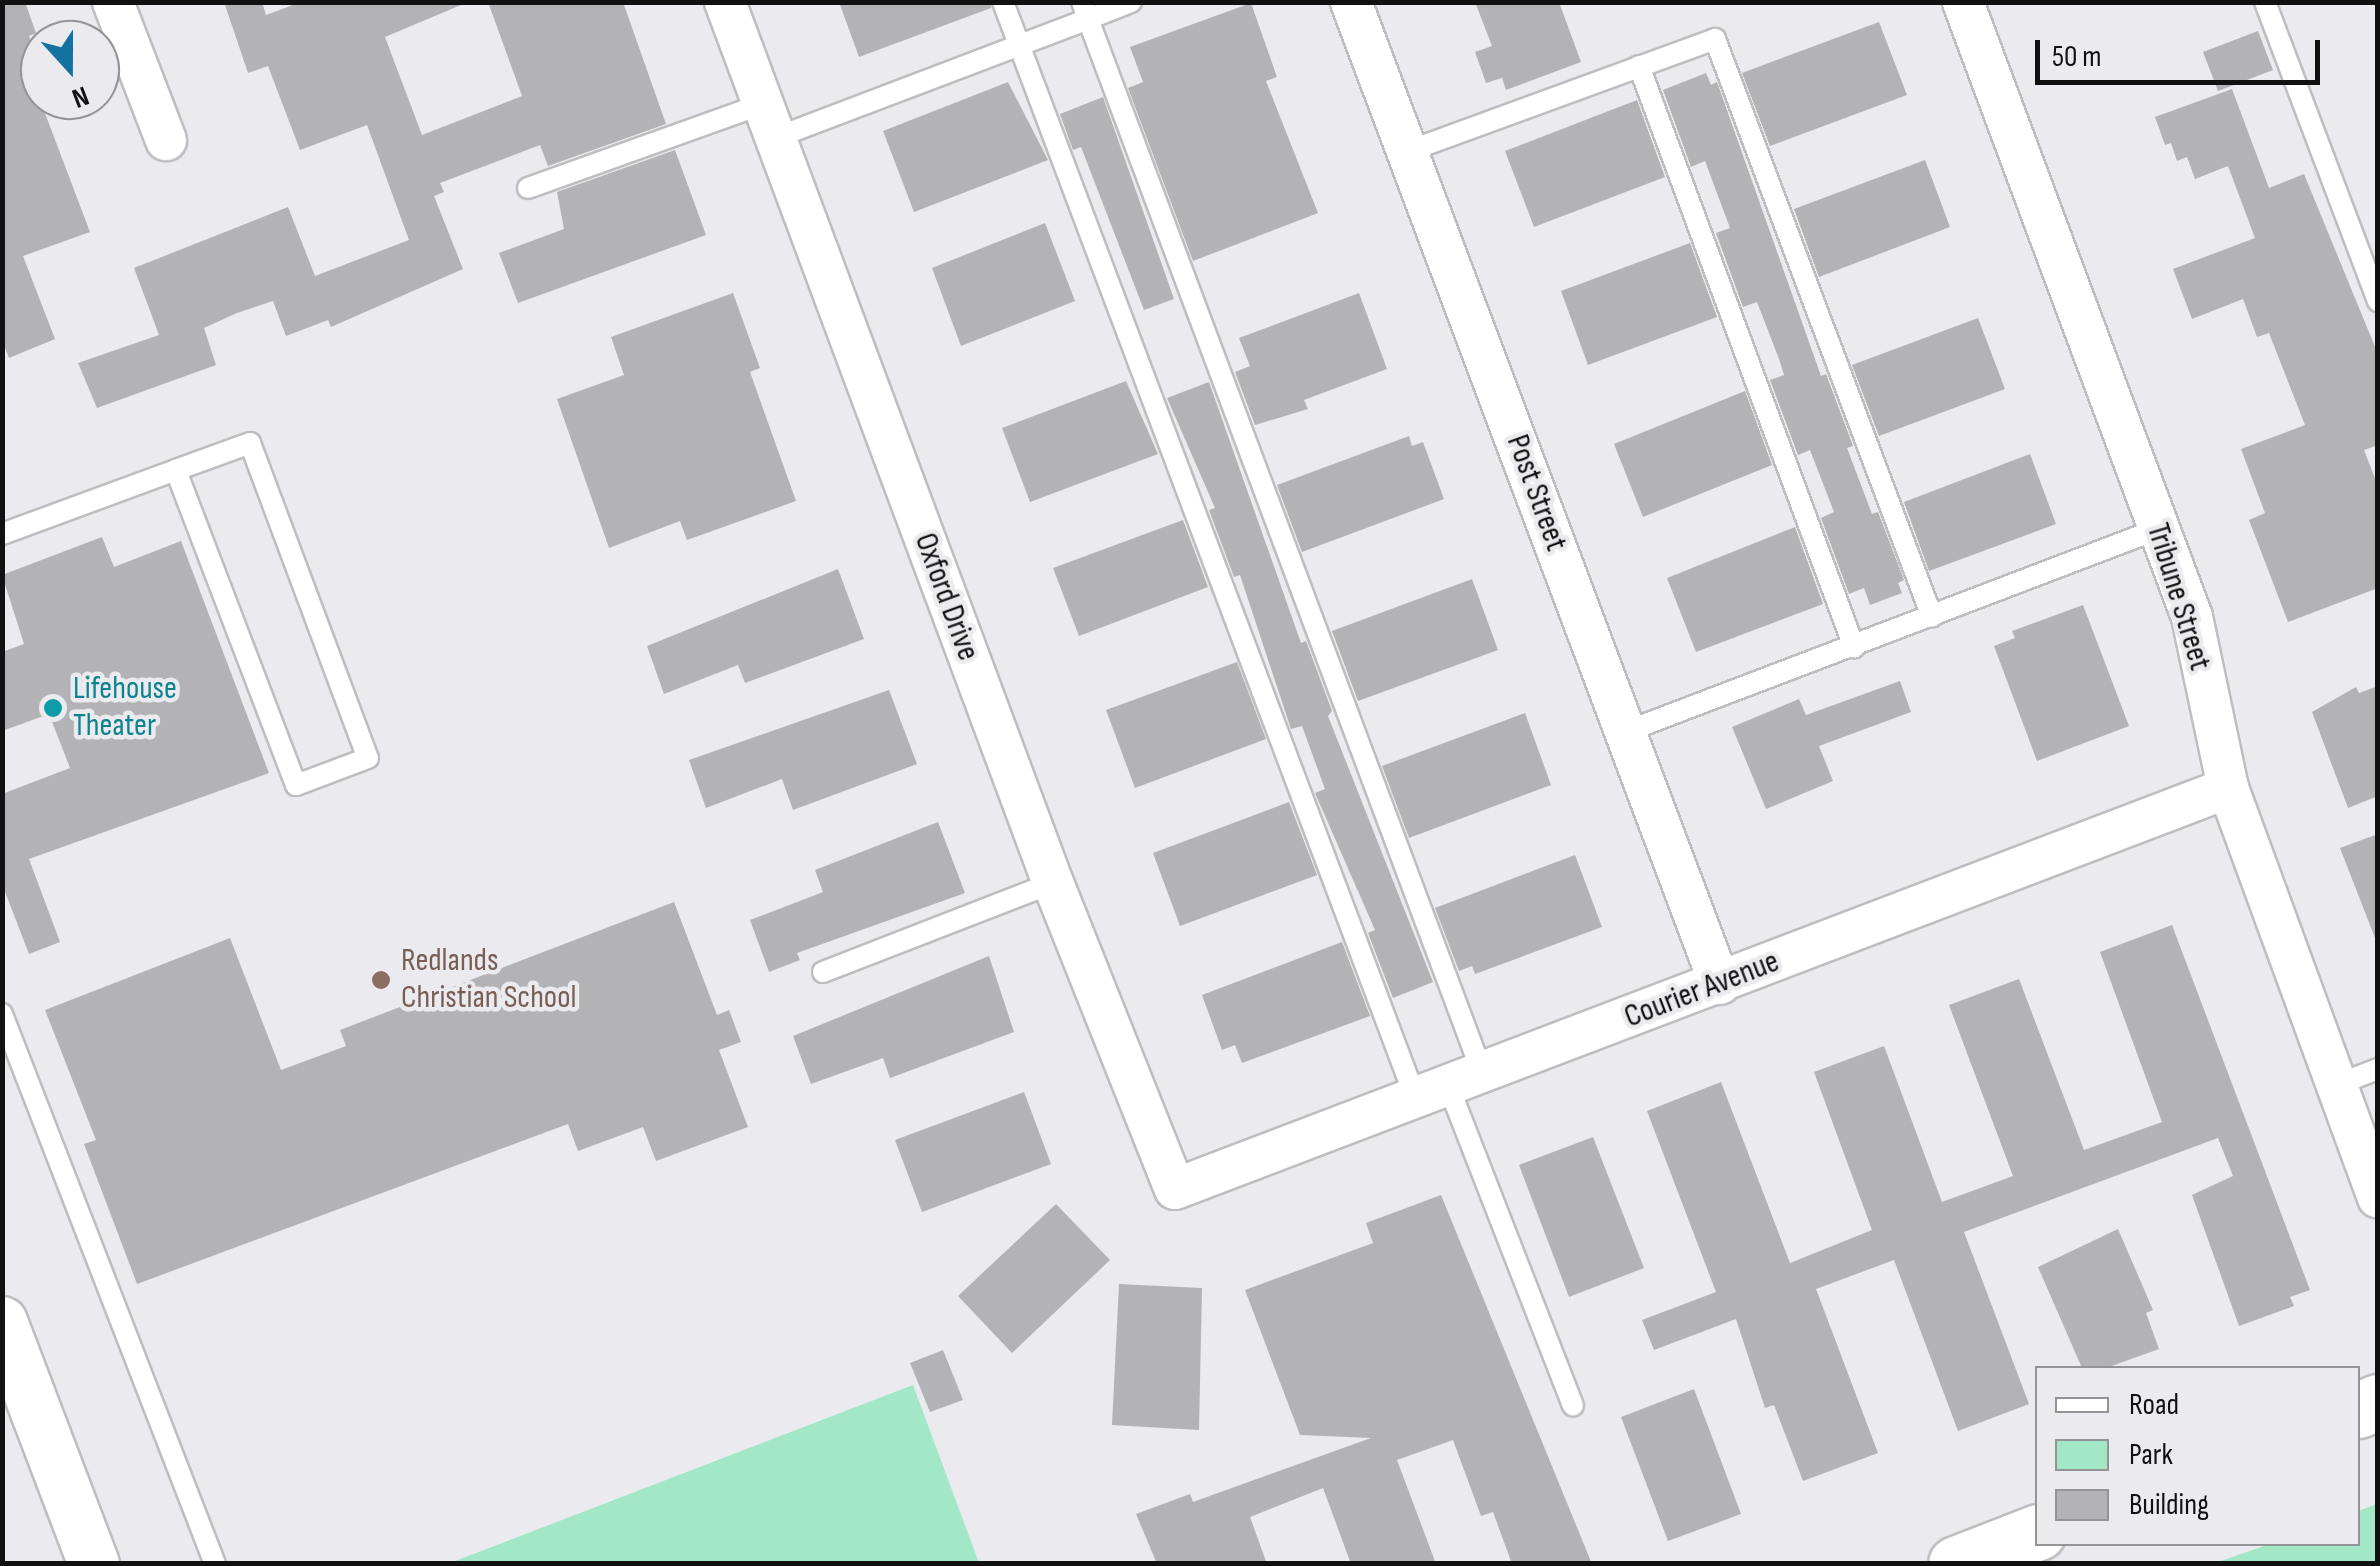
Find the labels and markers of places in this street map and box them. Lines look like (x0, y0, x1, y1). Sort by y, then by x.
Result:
place label: Lifehouse Theater (73, 671, 177, 746)
marker: Lifehouse Theater (42, 697, 64, 719)
place label: Redlands Christian School (401, 943, 576, 1018)
marker: Redlands Christian School (370, 969, 392, 991)

